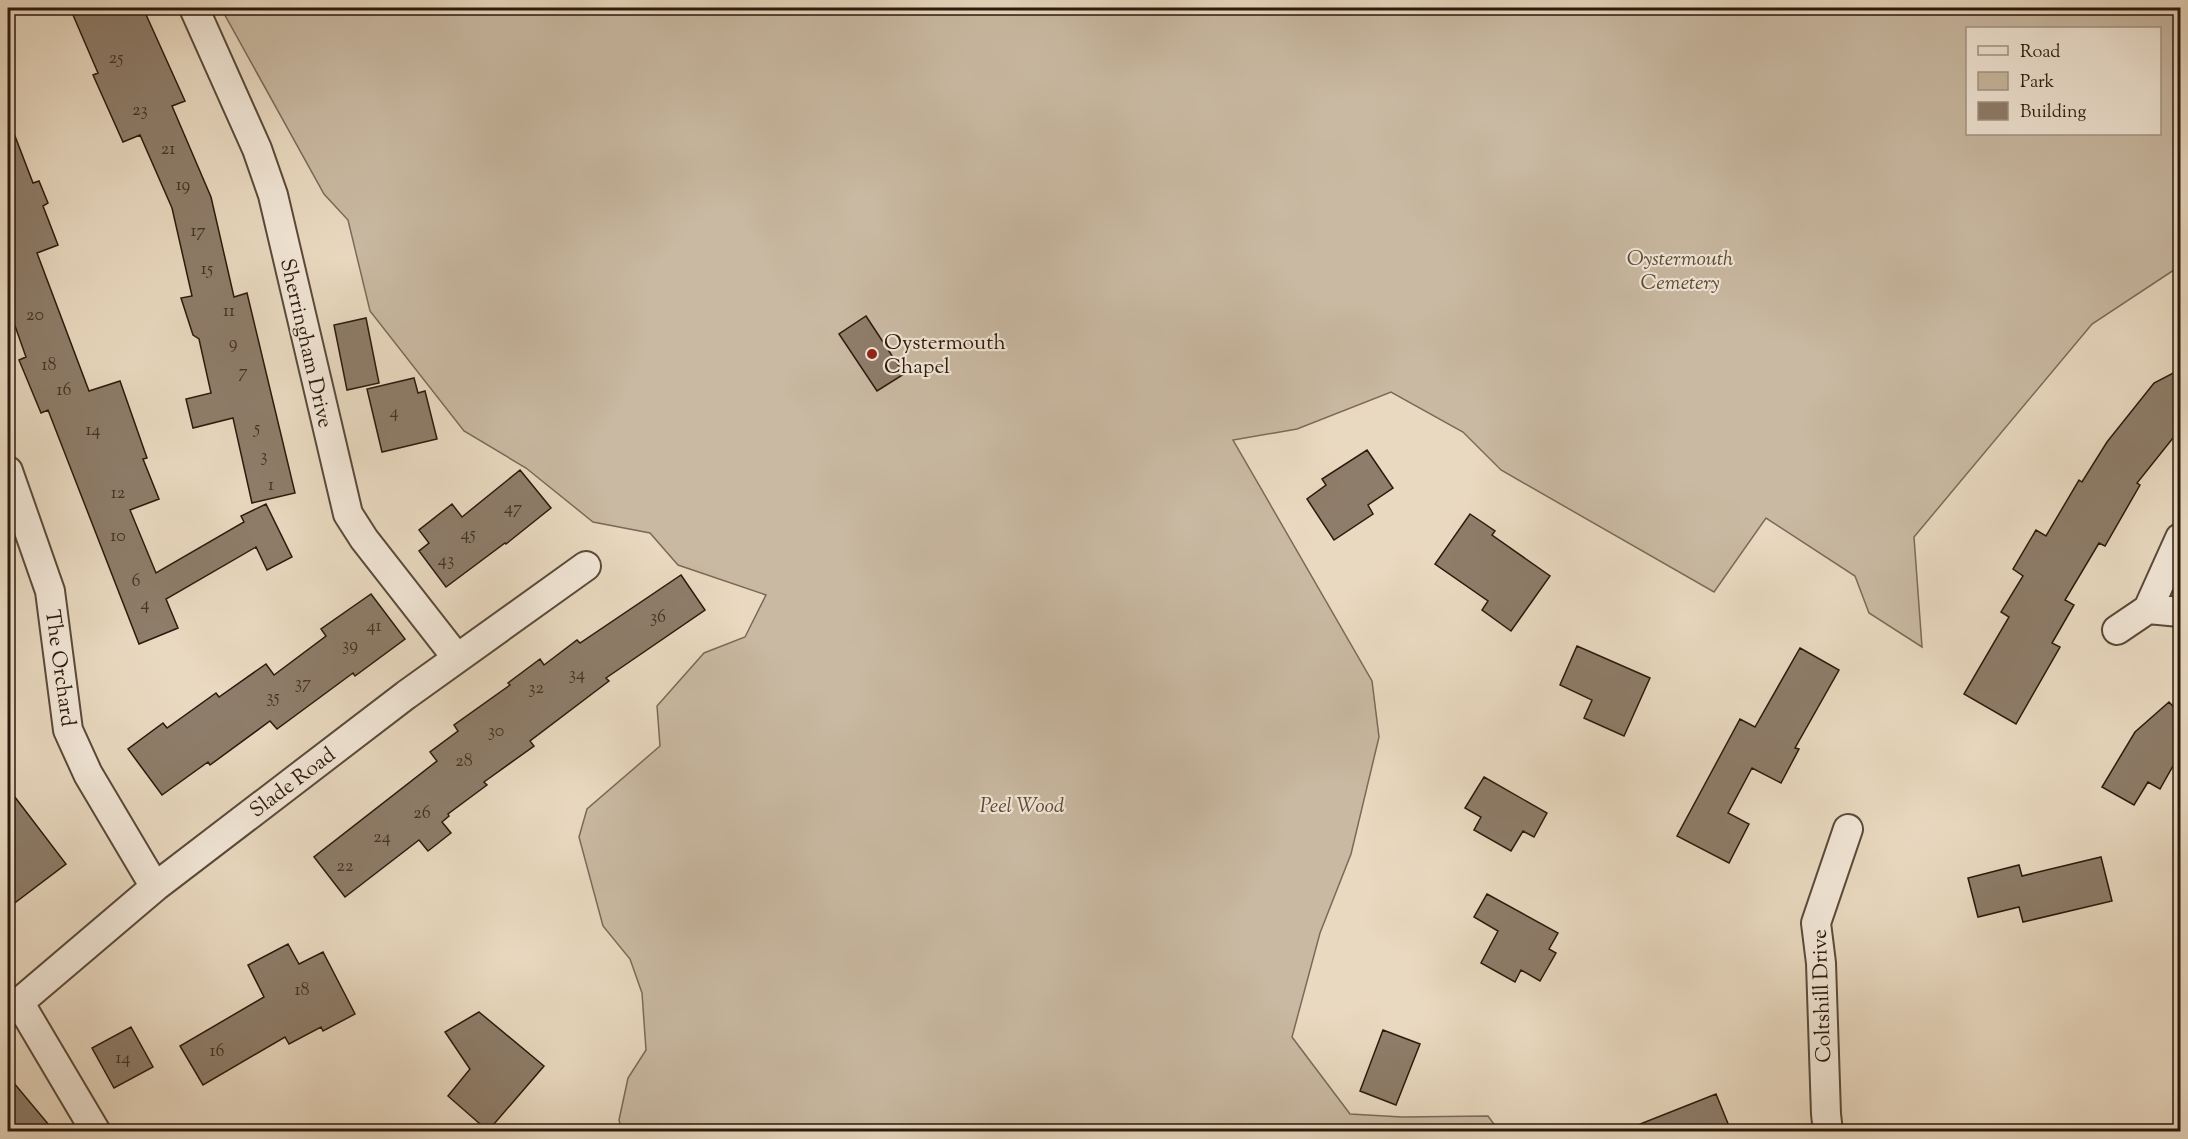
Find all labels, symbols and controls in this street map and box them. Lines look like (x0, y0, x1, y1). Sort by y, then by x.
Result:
legend (1966, 27, 2161, 135)
text: Road (2020, 40, 2060, 66)
house number: 25 (109, 46, 123, 72)
text: Park (2020, 70, 2055, 96)
house number: 23 (132, 98, 148, 124)
text: Building (2020, 100, 2086, 126)
house number: 21 (161, 137, 175, 163)
house number: 19 (176, 173, 191, 199)
house number: 17 (190, 219, 206, 245)
park label: Oystermouth Cemetery (1627, 245, 1733, 299)
street label: Sherringham Drive (271, 256, 339, 431)
house number: 15 (201, 257, 213, 283)
house number: 11 (223, 299, 235, 325)
house number: 20 (26, 303, 44, 329)
place label: Oystermouth Chapel (884, 329, 1006, 383)
house number: 9 (229, 331, 238, 357)
marker: Oystermouth Chapel (865, 347, 879, 361)
house number: 18 (41, 353, 57, 379)
house number: 7 (238, 360, 248, 386)
house number: 16 (56, 378, 72, 404)
house number: 4 (389, 400, 399, 426)
house number: 5 (253, 416, 260, 442)
house number: 14 (85, 418, 101, 444)
house number: 3 (260, 444, 268, 470)
house number: 1 (268, 473, 274, 499)
house number: 12 (111, 481, 126, 507)
house number: 47 (504, 496, 522, 522)
house number: 45 (460, 522, 476, 548)
house number: 10 (110, 524, 126, 550)
house number: 43 (438, 548, 454, 574)
house number: 6 (132, 569, 141, 595)
house number: 4 (140, 592, 150, 618)
house number: 36 (650, 605, 666, 631)
street label: The Orchard (36, 608, 82, 729)
house number: 41 (366, 614, 382, 640)
house number: 39 (342, 633, 358, 659)
house number: 34 (569, 662, 585, 688)
house number: 37 (295, 671, 311, 697)
house number: 32 (528, 676, 544, 702)
house number: 35 (266, 685, 280, 711)
house number: 30 (488, 719, 504, 745)
street label: Slade Road (244, 741, 343, 826)
house number: 28 (455, 749, 473, 775)
park label: Peel Wood (980, 792, 1065, 822)
house number: 26 (413, 801, 431, 827)
house number: 24 (373, 825, 391, 851)
house number: 22 (337, 854, 354, 880)
street label: Coltshill Drive (1806, 929, 1840, 1063)
house number: 18 (294, 978, 310, 1004)
house number: 16 (209, 1039, 225, 1065)
house number: 14 (115, 1046, 131, 1072)

